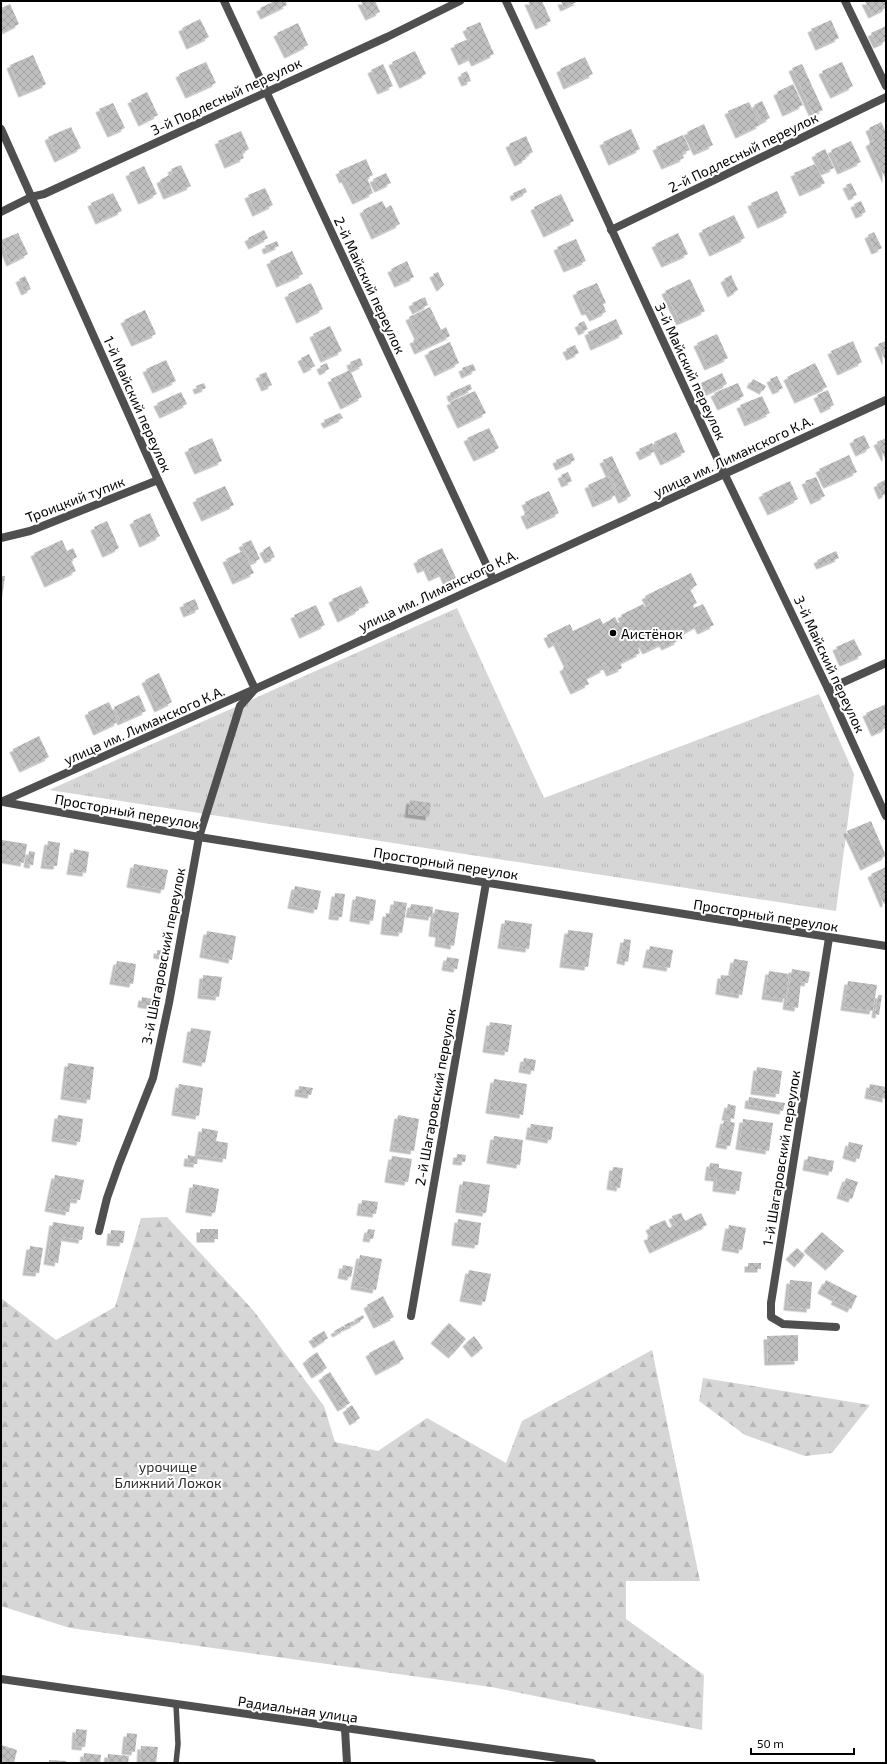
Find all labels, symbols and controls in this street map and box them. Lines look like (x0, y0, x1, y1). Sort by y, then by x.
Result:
street label: 3-й Подлесный переулок (148, 53, 305, 138)
street label: 2-й Подлесный переулок (665, 108, 821, 196)
street label: 2-й Майский переулок (331, 214, 409, 357)
street label: 3-й Майский переулок (652, 300, 730, 443)
street label: 1-й Майский переулок (100, 333, 176, 475)
street label: улица им. Лиманского К.А. (650, 411, 816, 501)
street label: Троицкий тупик (23, 472, 127, 526)
street label: улица им. Лиманского К.А. (355, 545, 521, 635)
street label: 3-й Майский переулок (791, 593, 869, 736)
place label: Аистёнок (621, 625, 683, 642)
marker: Аистёнок (608, 628, 618, 638)
street label: улица им. Лиманского К.А. (61, 682, 227, 768)
street label: Просторный переулок (53, 790, 201, 832)
street label: Просторный переулок (372, 843, 520, 883)
street label: 3-й Шагаровский переулок (137, 866, 189, 1046)
street label: Просторный переулок (692, 895, 840, 935)
street label: 2-й Шагаровский переулок (411, 1006, 459, 1187)
street label: 1-й Шагаровский переулок (759, 1068, 803, 1247)
park label: урочище Ближний Ложок (115, 1458, 222, 1491)
street label: Радиальная улица (237, 1692, 359, 1726)
scale bar (751, 1730, 854, 1756)
text: 50 m (757, 1736, 784, 1750)

